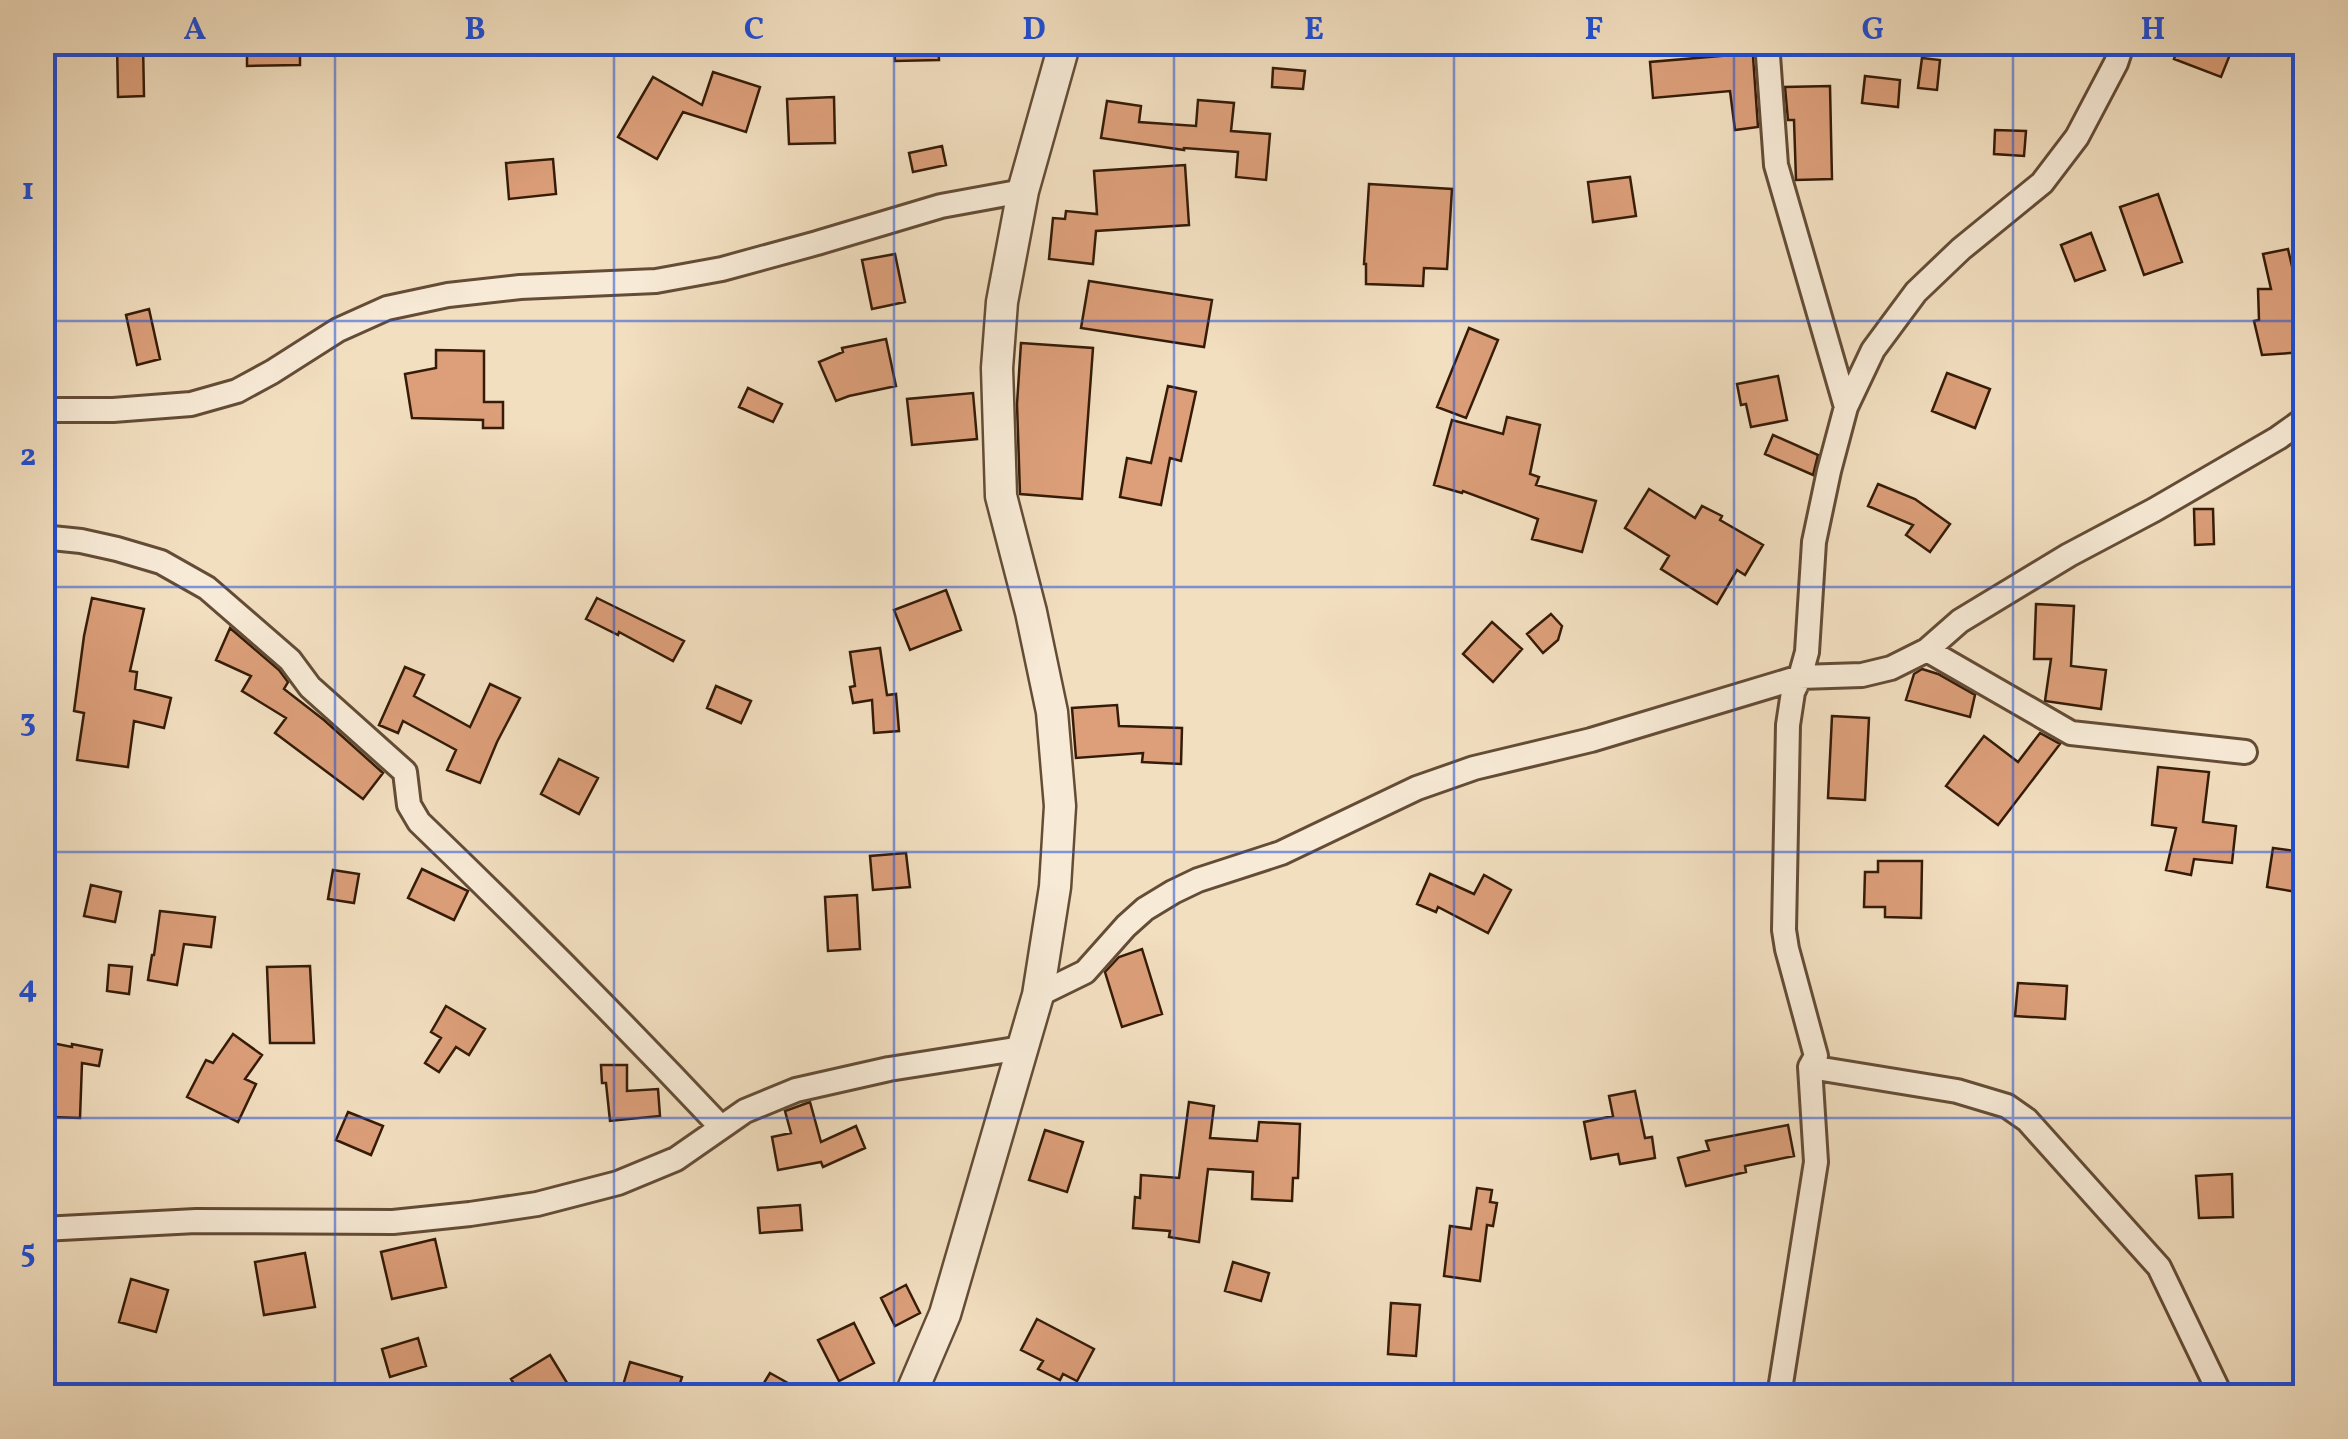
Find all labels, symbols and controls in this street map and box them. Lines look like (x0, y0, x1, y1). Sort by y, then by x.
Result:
text: A (184, 9, 207, 53)
text: B (464, 9, 486, 53)
text: C (744, 9, 764, 53)
text: D (1022, 9, 1046, 53)
text: E (1304, 9, 1324, 53)
text: F (1585, 9, 1604, 53)
text: G (1862, 9, 1884, 53)
text: H (2141, 9, 2165, 53)
text: 1 (22, 169, 34, 213)
text: 2 (20, 435, 36, 479)
text: 3 (20, 701, 36, 745)
text: 4 (18, 967, 38, 1011)
text: 5 (20, 1232, 36, 1276)

